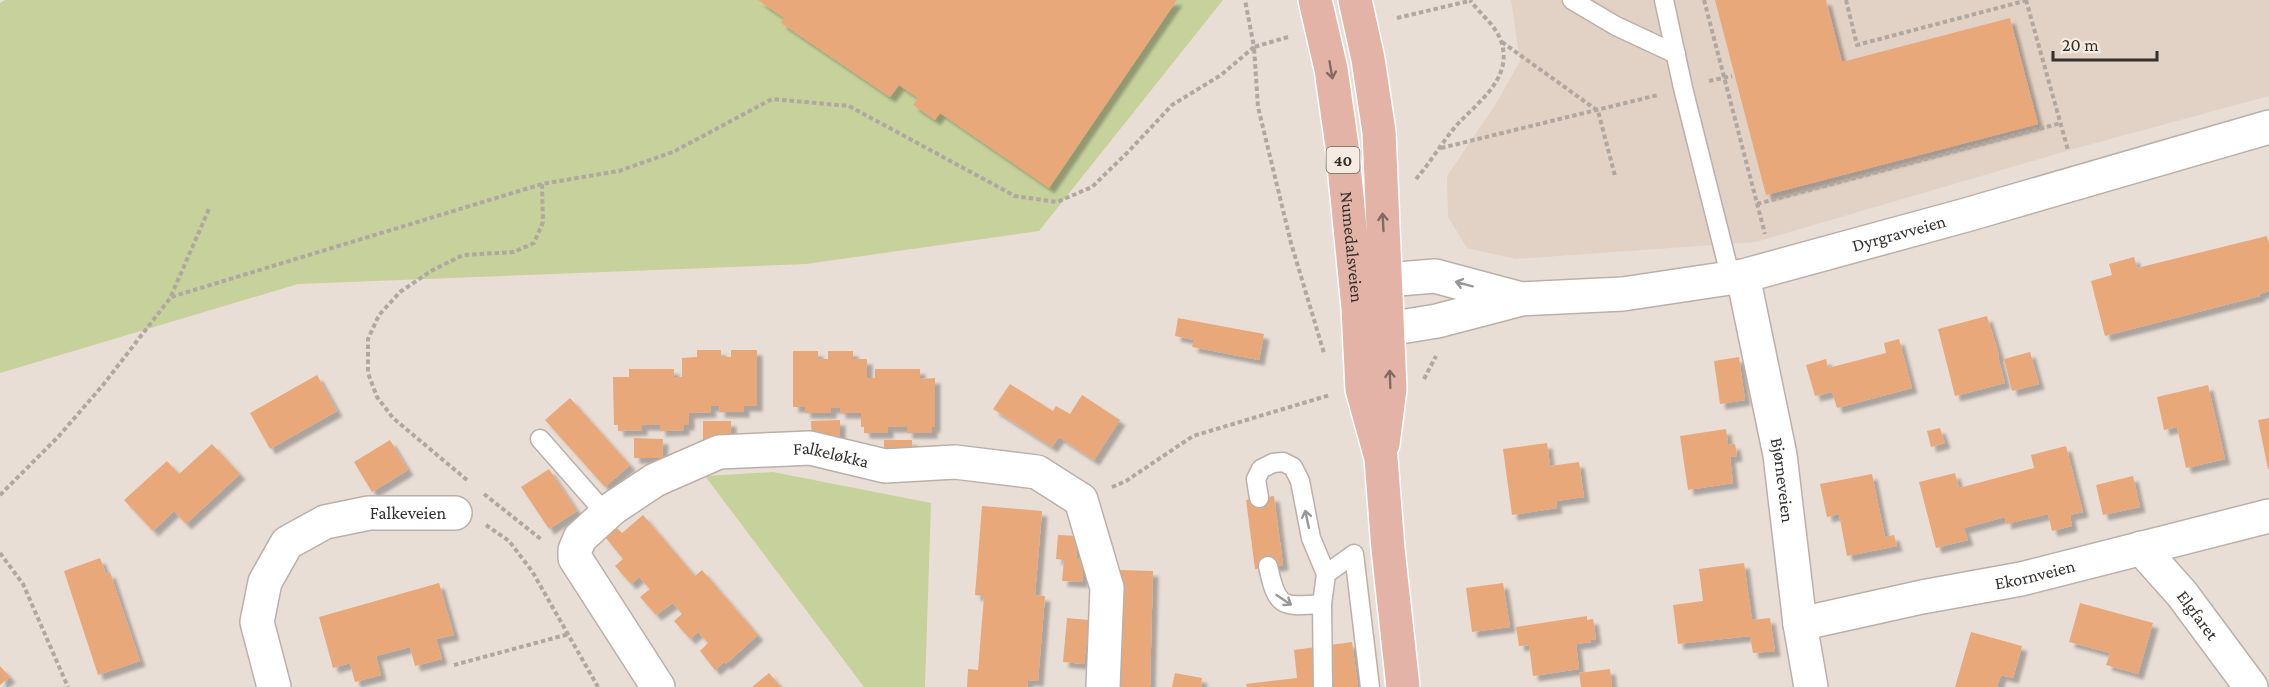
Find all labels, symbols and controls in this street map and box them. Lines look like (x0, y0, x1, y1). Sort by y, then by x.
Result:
scale bar (2053, 24, 2156, 62)
text: 20 m (2062, 35, 2099, 55)
one-way arrow (1326, 59, 1337, 79)
road number: 40 (1326, 147, 1360, 173)
street label: Numedalsveien (1337, 190, 1367, 304)
street label: Dyrgravveien (1850, 211, 1948, 256)
one-way arrow (1378, 212, 1389, 232)
one-way arrow (1455, 277, 1474, 289)
one-way arrow (1384, 370, 1396, 390)
street label: Bjørneveien (1767, 436, 1798, 524)
street label: Falkeløkka (793, 438, 871, 472)
street label: Falkeveien (370, 503, 446, 523)
one-way arrow (1301, 510, 1312, 529)
street label: Ekornveien (1993, 556, 2077, 594)
street label: Elgfaret (2173, 586, 2223, 645)
one-way arrow (1275, 594, 1292, 607)

